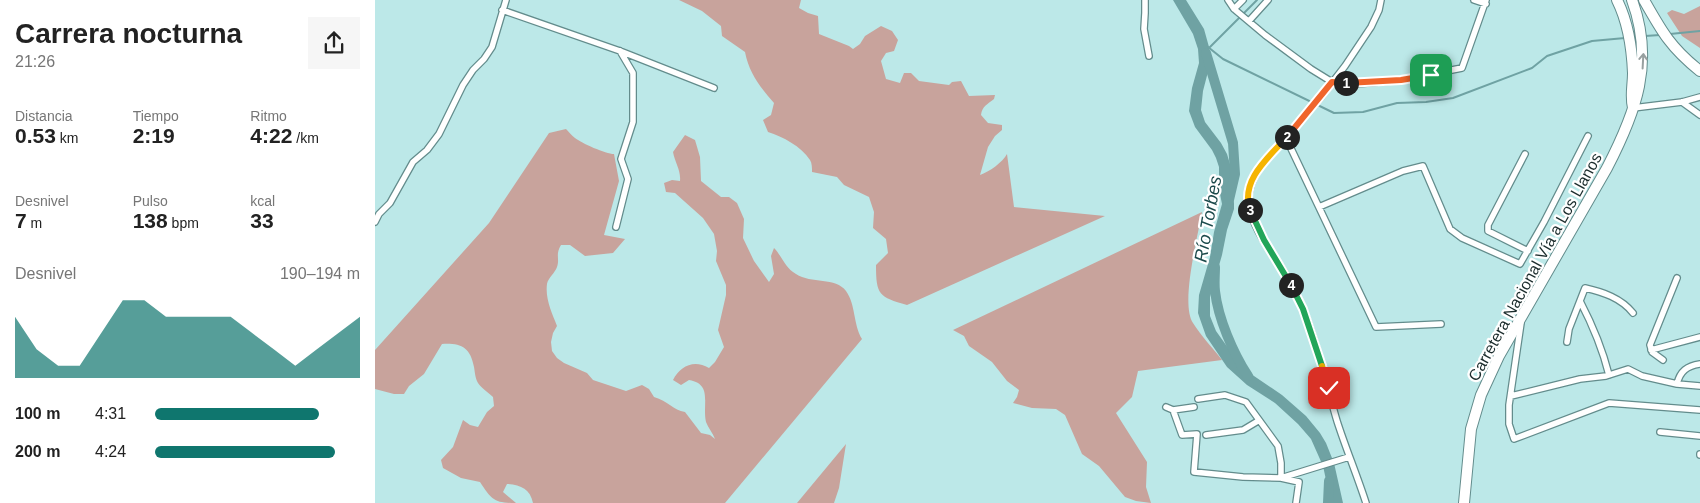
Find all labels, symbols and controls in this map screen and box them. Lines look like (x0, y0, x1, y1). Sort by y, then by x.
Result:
button: share (308, 17, 360, 69)
text: Carrera nocturna (15, 18, 242, 49)
text: 21:26 (15, 53, 55, 70)
one-way arrow (1638, 53, 1647, 69)
pin (1410, 54, 1452, 96)
icon: arrive (1417, 61, 1445, 89)
pin: 1 (1333, 70, 1359, 96)
text: 1 (1343, 75, 1350, 91)
text: Distancia (15, 108, 73, 124)
text: Tiempo (133, 108, 179, 124)
text: Ritmo (250, 108, 287, 124)
text: 0.53 (15, 124, 56, 147)
text: 2:19 (133, 124, 175, 147)
text: 4:22 (250, 124, 292, 147)
pin: 2 (1275, 124, 1299, 150)
text: 2 (1284, 129, 1291, 145)
text: km (56, 130, 78, 146)
text: /km (292, 130, 319, 146)
street label: Carretera Nacional Vía a Los Llanos (1465, 150, 1605, 384)
water label: Río Torbes (1191, 174, 1225, 264)
text: Desnivel (15, 193, 69, 209)
text: Pulso (133, 193, 168, 209)
text: kcal (250, 193, 275, 209)
pin: 3 (1237, 198, 1263, 222)
text: 3 (1247, 202, 1254, 218)
text: 7 (15, 209, 27, 232)
text: 138 (133, 209, 168, 232)
text: 33 (250, 209, 274, 232)
text: m (27, 215, 42, 231)
text: bpm (168, 215, 199, 231)
text: Desnivel (15, 265, 76, 282)
text: 190–194 m (280, 265, 360, 282)
pin: 4 (1279, 272, 1303, 298)
text: 4 (1288, 277, 1295, 293)
pin (1308, 367, 1350, 409)
icon: check (1315, 374, 1343, 402)
text: 100 m (15, 405, 60, 422)
text: 4:31 (95, 405, 126, 422)
text: 200 m (15, 443, 60, 460)
text: 4:24 (95, 443, 126, 460)

